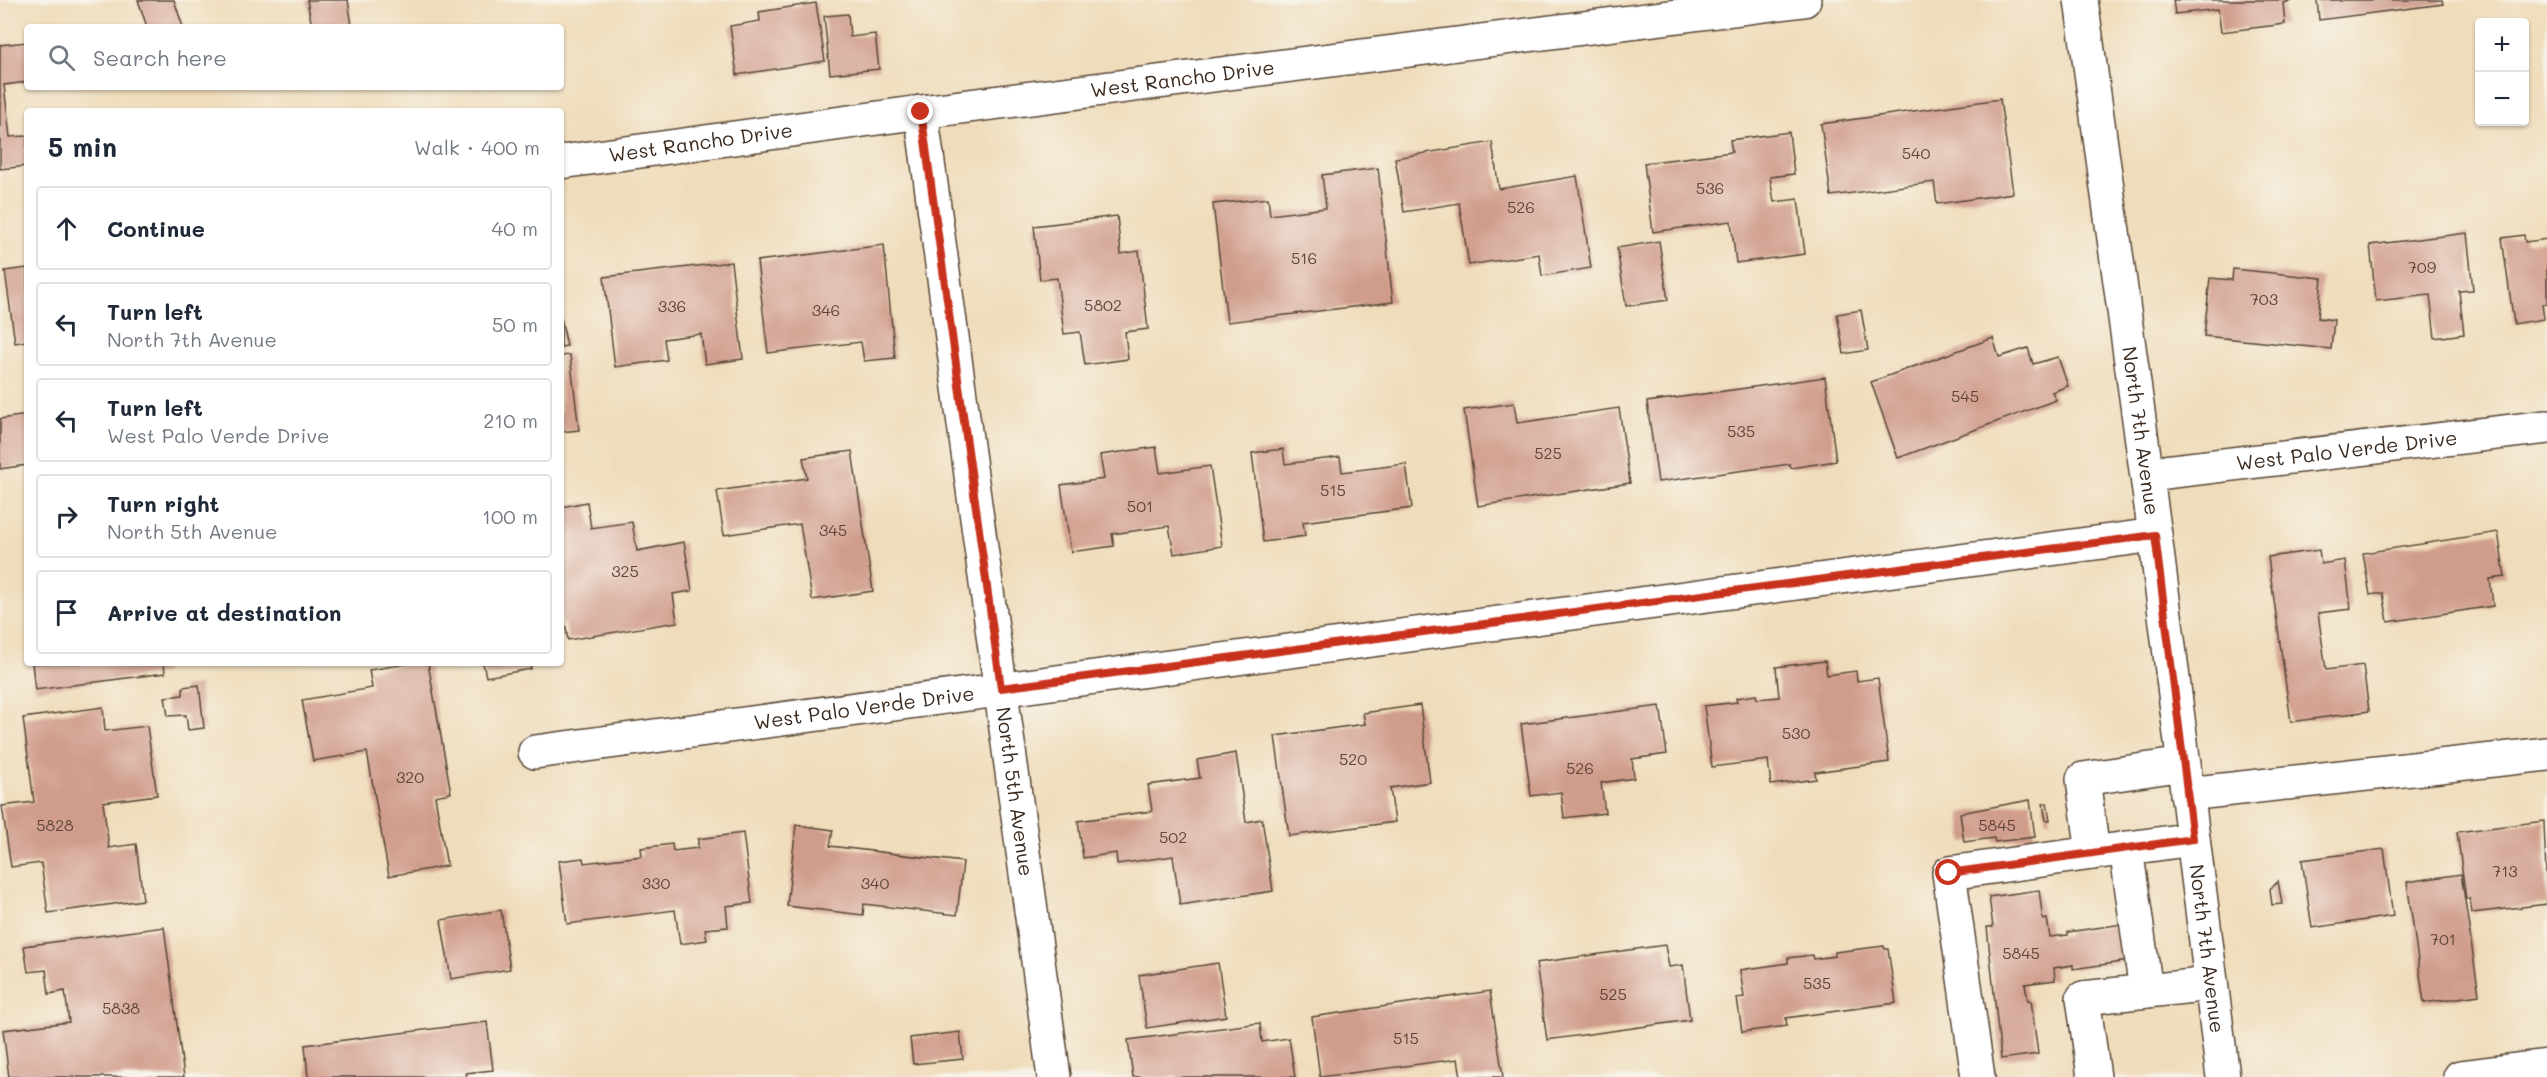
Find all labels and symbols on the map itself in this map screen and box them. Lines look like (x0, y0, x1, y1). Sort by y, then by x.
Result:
street label: West Rancho Drive (1089, 53, 1276, 102)
route end (907, 98, 933, 124)
street label: West Rancho Drive (607, 116, 794, 167)
house number: 540 (1902, 142, 1930, 163)
house number: 536 (1696, 177, 1724, 198)
house number: 526 (1507, 196, 1535, 217)
house number: 516 (1291, 247, 1317, 268)
house number: 709 (2408, 256, 2436, 277)
house number: 703 (2250, 288, 2278, 309)
house number: 5802 (1084, 294, 1122, 315)
house number: 336 (658, 295, 686, 316)
house number: 346 (812, 299, 840, 320)
street label: North 7th Avenue (2117, 345, 2166, 517)
house number: 545 (1951, 385, 1979, 406)
house number: 535 (1727, 420, 1755, 441)
street label: West Palo Verde Drive (2234, 424, 2459, 475)
house number: 525 (1534, 442, 1562, 463)
house number: 515 (1320, 479, 1346, 500)
house number: 501 (1127, 495, 1153, 516)
house number: 345 (819, 519, 847, 540)
house number: 325 (611, 560, 639, 581)
street label: West Palo Verde Drive (752, 679, 976, 735)
street label: North 5th Avenue (991, 705, 1040, 878)
house number: 530 (1782, 722, 1810, 743)
house number: 520 (1339, 748, 1367, 769)
house number: 526 (1566, 757, 1594, 778)
house number: 320 (396, 766, 424, 787)
house number: 5828 (36, 814, 74, 835)
house number: 5845 (1978, 814, 2016, 835)
house number: 502 (1159, 826, 1187, 847)
route start (1935, 859, 1961, 885)
house number: 713 (2492, 860, 2518, 881)
street label: North 7th Avenue (2184, 863, 2231, 1035)
house number: 330 (642, 872, 670, 893)
house number: 340 (861, 872, 889, 893)
house number: 701 (2430, 928, 2456, 949)
house number: 5845 (2002, 942, 2040, 963)
house number: 535 (1803, 972, 1831, 993)
house number: 525 (1599, 983, 1627, 1004)
house number: 5838 (102, 997, 140, 1018)
house number: 515 (1393, 1027, 1419, 1048)

